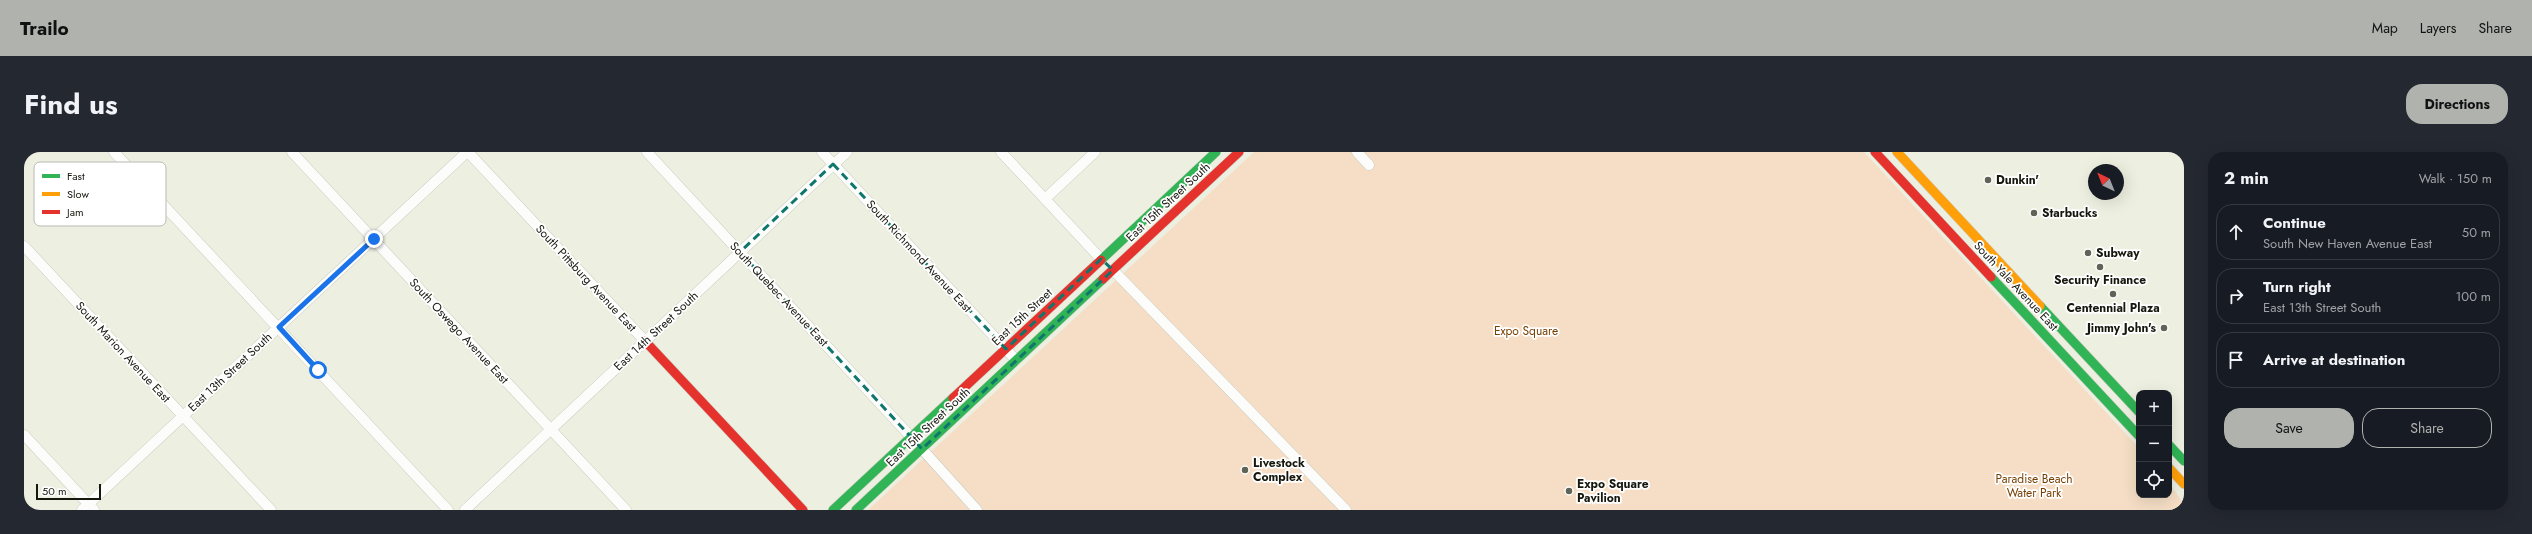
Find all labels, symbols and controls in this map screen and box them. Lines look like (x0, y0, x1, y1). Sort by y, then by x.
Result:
text: Trailo (20, 15, 69, 42)
text: Map (2372, 18, 2398, 38)
text: Layers (2420, 18, 2456, 38)
text: Share (2478, 18, 2512, 38)
text: Find us (24, 84, 118, 125)
button: Directions (2406, 84, 2508, 124)
street label: East 15th Street South (1122, 158, 1214, 246)
legend (34, 162, 166, 226)
north arrow (2088, 164, 2124, 200)
text: 2 min (2224, 166, 2269, 190)
text: Fast (67, 168, 85, 184)
text: Walk · 150 m (2419, 169, 2492, 188)
place label: Dunkin' (1996, 171, 2039, 189)
marker: Dunkin' (1983, 175, 1993, 185)
text: Slow (67, 186, 89, 202)
street label: South Richmond Avenue East (862, 196, 976, 316)
text: Jam (65, 204, 84, 220)
place label: Starbucks (2042, 204, 2098, 222)
marker: Starbucks (2029, 208, 2039, 218)
text: Continue (2263, 212, 2326, 234)
street label: South Pittsburg Avenue East (531, 220, 641, 336)
icon: ahead (2225, 221, 2247, 243)
text: 50 m (2462, 223, 2491, 242)
route end (365, 230, 383, 248)
text: South New Haven Avenue East (2263, 234, 2432, 253)
street label: South Yale Avenue East (1969, 237, 2063, 335)
street label: South Quebec Avenue East (725, 238, 833, 351)
place label: Subway (2096, 244, 2140, 262)
marker: Subway (2083, 248, 2093, 258)
marker: Security Finance (2095, 262, 2105, 272)
place label: Security Finance (2054, 271, 2146, 289)
street label: South Oswego Avenue East (405, 274, 513, 388)
text: Turn right (2263, 276, 2331, 298)
street label: East 15th Street (988, 284, 1056, 350)
icon: right (2225, 285, 2247, 307)
street label: East 14th Street South (610, 287, 702, 375)
text: 100 m (2456, 287, 2491, 306)
marker: Centennial Plaza (2108, 289, 2118, 299)
street label: South Marion Avenue East (71, 297, 175, 407)
text: East 13th Street South (2263, 298, 2381, 317)
place label: Centennial Plaza (2066, 299, 2160, 317)
place label: Jimmy John's (2085, 319, 2157, 337)
park label: Expo Square (1494, 322, 1558, 340)
marker: Jimmy John's (2159, 323, 2169, 333)
street label: East 13th Street South (184, 328, 276, 416)
icon: arrive (2225, 349, 2247, 371)
text: Arrive at destination (2263, 349, 2405, 371)
route start (309, 361, 327, 379)
street label: East 15th Street South (882, 383, 974, 471)
map controls (2136, 390, 2172, 498)
button: + (2136, 390, 2172, 426)
button: Save (2224, 408, 2354, 448)
button: Share (2362, 408, 2492, 448)
button: − (2136, 426, 2172, 462)
place label: Livestock Complex (1253, 454, 1305, 486)
button: locate (2136, 462, 2172, 498)
marker: Livestock Complex (1240, 465, 1250, 475)
park label: Paradise Beach Water Park (1995, 470, 2073, 502)
place label: Expo Square Pavilion (1577, 475, 1649, 507)
scale bar (36, 482, 101, 501)
text: 50 m (42, 483, 67, 499)
marker: Expo Square Pavilion (1564, 486, 1574, 496)

